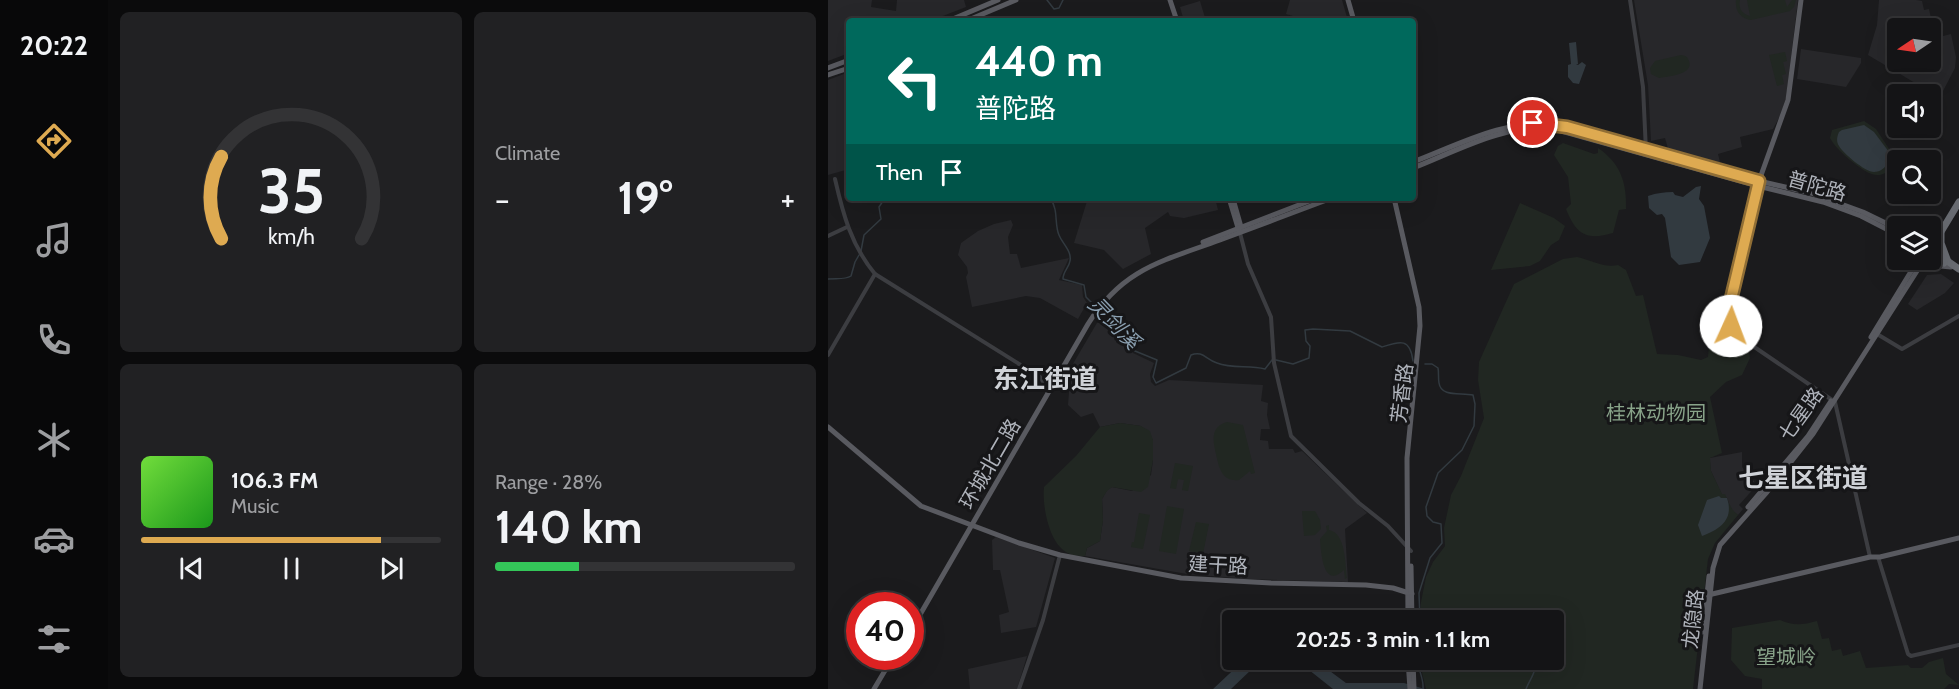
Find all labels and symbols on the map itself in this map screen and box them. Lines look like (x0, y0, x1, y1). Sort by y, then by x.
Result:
north arrow (1887, 18, 1941, 72)
pin (1507, 97, 1558, 148)
street label: 普陀路 (1785, 166, 1849, 206)
water label: 灵剑溪 (1083, 291, 1147, 355)
position arrow (1699, 294, 1763, 358)
street label: 芳香路 (1386, 362, 1418, 424)
district label: 东江街道 (993, 363, 1097, 395)
street label: 七星路 (1774, 383, 1828, 445)
park label: 桂林动物园 (1606, 401, 1706, 425)
street label: 环城北二路 (955, 415, 1025, 513)
district label: 七星区街道 (1738, 462, 1868, 494)
street label: 建干路 (1187, 551, 1249, 579)
street label: 龙隐路 (1678, 588, 1708, 650)
speed limit sign: 40 (846, 592, 924, 670)
park label: 望城岭 (1756, 645, 1816, 669)

